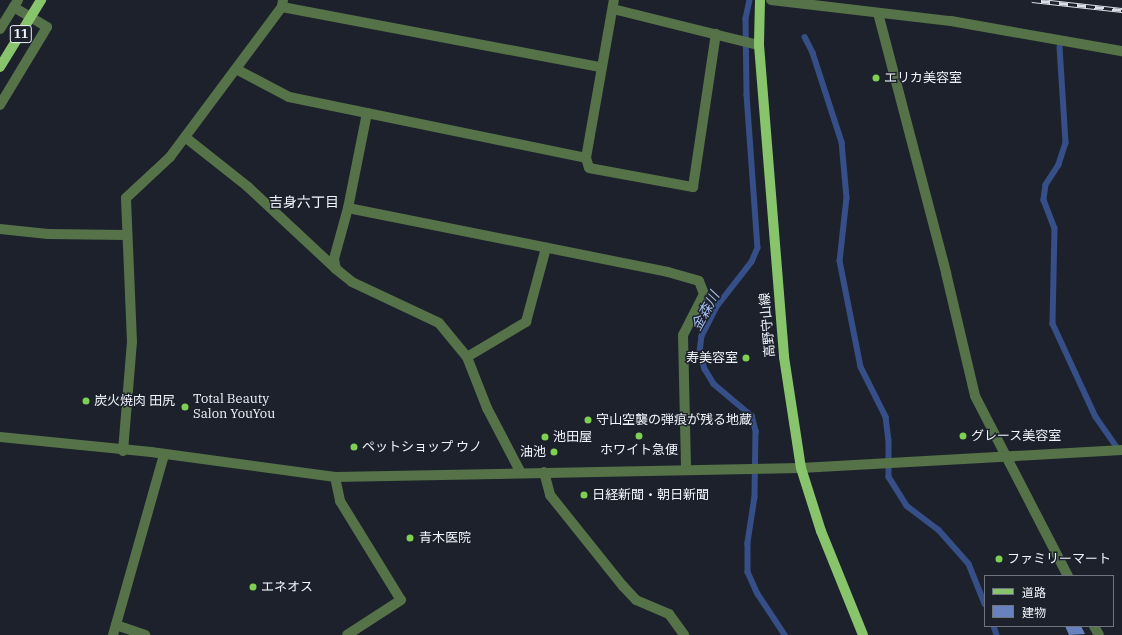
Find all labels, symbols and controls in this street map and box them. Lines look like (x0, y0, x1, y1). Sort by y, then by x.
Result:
road number: 11 (9, 24, 33, 44)
place label: エリカ美容室 (884, 70, 962, 86)
marker: エリカ美容室 (871, 73, 881, 83)
district label: 吉身六丁目 (269, 194, 339, 210)
water label: 金森川 (687, 289, 723, 333)
street label: 高野守山線 (757, 292, 779, 358)
place label: 寿美容室 (686, 350, 738, 366)
marker: 寿美容室 (741, 353, 751, 363)
place label: Total Beauty Salon YouYou (193, 392, 275, 423)
place label: 炭火焼肉 田尻 (94, 393, 175, 409)
marker: 炭火焼肉 田尻 (81, 396, 91, 406)
marker: Total Beauty Salon YouYou (180, 402, 190, 412)
place label: 守山空襲の弾痕が残る地蔵 (596, 412, 752, 428)
marker: 守山空襲の弾痕が残る地蔵 (583, 415, 593, 425)
place label: グレース美容室 (971, 428, 1062, 444)
place label: 池田屋 (553, 429, 592, 445)
marker: ホワイト急便 (634, 431, 644, 441)
marker: グレース美容室 (958, 431, 968, 441)
marker: 池田屋 (540, 432, 550, 442)
place label: ペットショップ ウノ (362, 439, 482, 455)
marker: ペットショップ ウノ (349, 442, 359, 452)
place label: ホワイト急便 (600, 442, 678, 458)
place label: 油池 (520, 444, 546, 460)
marker: 油池 (549, 447, 559, 457)
place label: 日経新聞・朝日新聞 (592, 487, 709, 503)
marker: 日経新聞・朝日新聞 (579, 490, 589, 500)
place label: 青木医院 (419, 530, 471, 546)
marker: 青木医院 (404, 532, 416, 544)
place label: ファミリーマート (1007, 551, 1111, 567)
marker: ファミリーマート (994, 554, 1004, 564)
legend (984, 575, 1114, 627)
place label: エネオス (261, 579, 313, 595)
marker: エネオス (248, 582, 258, 592)
text: 道路 (1022, 585, 1046, 600)
text: 建物 (1022, 605, 1046, 620)

